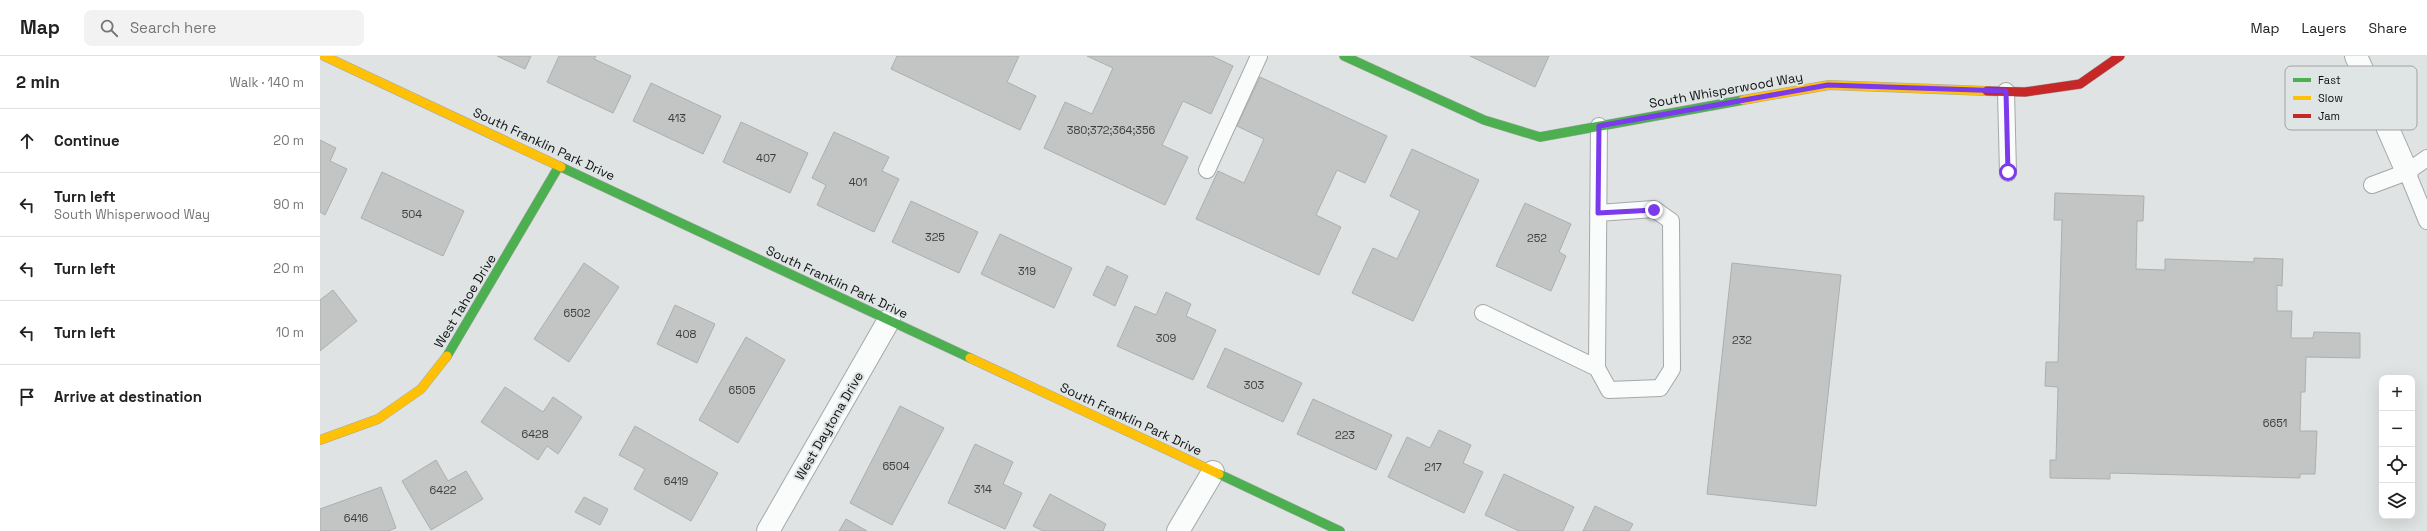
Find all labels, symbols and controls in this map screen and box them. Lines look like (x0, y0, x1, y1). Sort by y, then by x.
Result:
search box (84, 10, 364, 46)
text: Map (20, 15, 60, 40)
icon: search (98, 17, 120, 39)
text: Search here (130, 18, 216, 37)
text: Map (2250, 19, 2280, 37)
text: Layers (2302, 19, 2346, 37)
text: Share (2368, 19, 2407, 37)
legend (2285, 66, 2417, 130)
street label: South Whisperwood Way (1648, 68, 1804, 112)
text: 2 min (16, 71, 60, 93)
text: Fast (2318, 73, 2341, 87)
text: Walk · 140 m (230, 74, 304, 91)
text: Slow (2318, 91, 2343, 105)
street label: South Franklin Park Drive (470, 104, 618, 184)
text: Jam (2318, 109, 2340, 123)
house number: 413 (668, 111, 686, 125)
house number: 380;372;364;356 (1067, 123, 1156, 137)
icon: ahead (16, 130, 38, 152)
text: Continue (54, 131, 120, 150)
text: 20 m (273, 132, 304, 149)
house number: 407 (756, 151, 776, 165)
route start (1999, 163, 2017, 181)
house number: 401 (849, 175, 867, 189)
text: Turn left (54, 187, 116, 206)
icon: left (16, 194, 38, 216)
text: 90 m (273, 196, 304, 213)
route end (1645, 201, 1663, 219)
text: South Whisperwood Way (54, 206, 210, 223)
house number: 504 (402, 207, 422, 221)
house number: 325 (925, 230, 945, 244)
house number: 252 (1527, 231, 1547, 245)
street label: South Franklin Park Drive (763, 242, 911, 322)
street label: West Tahoe Drive (430, 251, 500, 351)
icon: left (16, 258, 38, 280)
text: Turn left (54, 259, 116, 278)
text: 20 m (273, 260, 304, 277)
house number: 319 (1018, 264, 1036, 278)
house number: 6502 (563, 306, 591, 320)
icon: left (16, 322, 38, 344)
text: Turn left (54, 323, 116, 342)
text: 10 m (276, 324, 304, 341)
house number: 408 (676, 327, 697, 341)
house number: 309 (1156, 331, 1176, 345)
house number: 232 (1732, 333, 1752, 347)
street label: West Daytona Drive (791, 369, 867, 483)
map controls (2379, 375, 2415, 519)
button: + (2379, 375, 2415, 411)
house number: 303 (1244, 378, 1265, 392)
street label: South Franklin Park Drive (1057, 379, 1205, 459)
house number: 6505 (729, 383, 756, 397)
icon: arrive (16, 386, 38, 408)
text: Arrive at destination (54, 387, 202, 406)
button: − (2379, 411, 2415, 447)
house number: 6651 (2263, 416, 2287, 430)
house number: 6428 (521, 427, 549, 441)
house number: 223 (1335, 428, 1355, 442)
button: locate (2379, 447, 2415, 483)
house number: 6504 (882, 459, 910, 473)
house number: 217 (1424, 460, 1442, 474)
house number: 6419 (664, 474, 689, 488)
house number: 314 (974, 482, 992, 496)
house number: 6422 (430, 483, 457, 497)
button: layers (2379, 483, 2415, 519)
house number: 6416 (344, 511, 369, 525)

